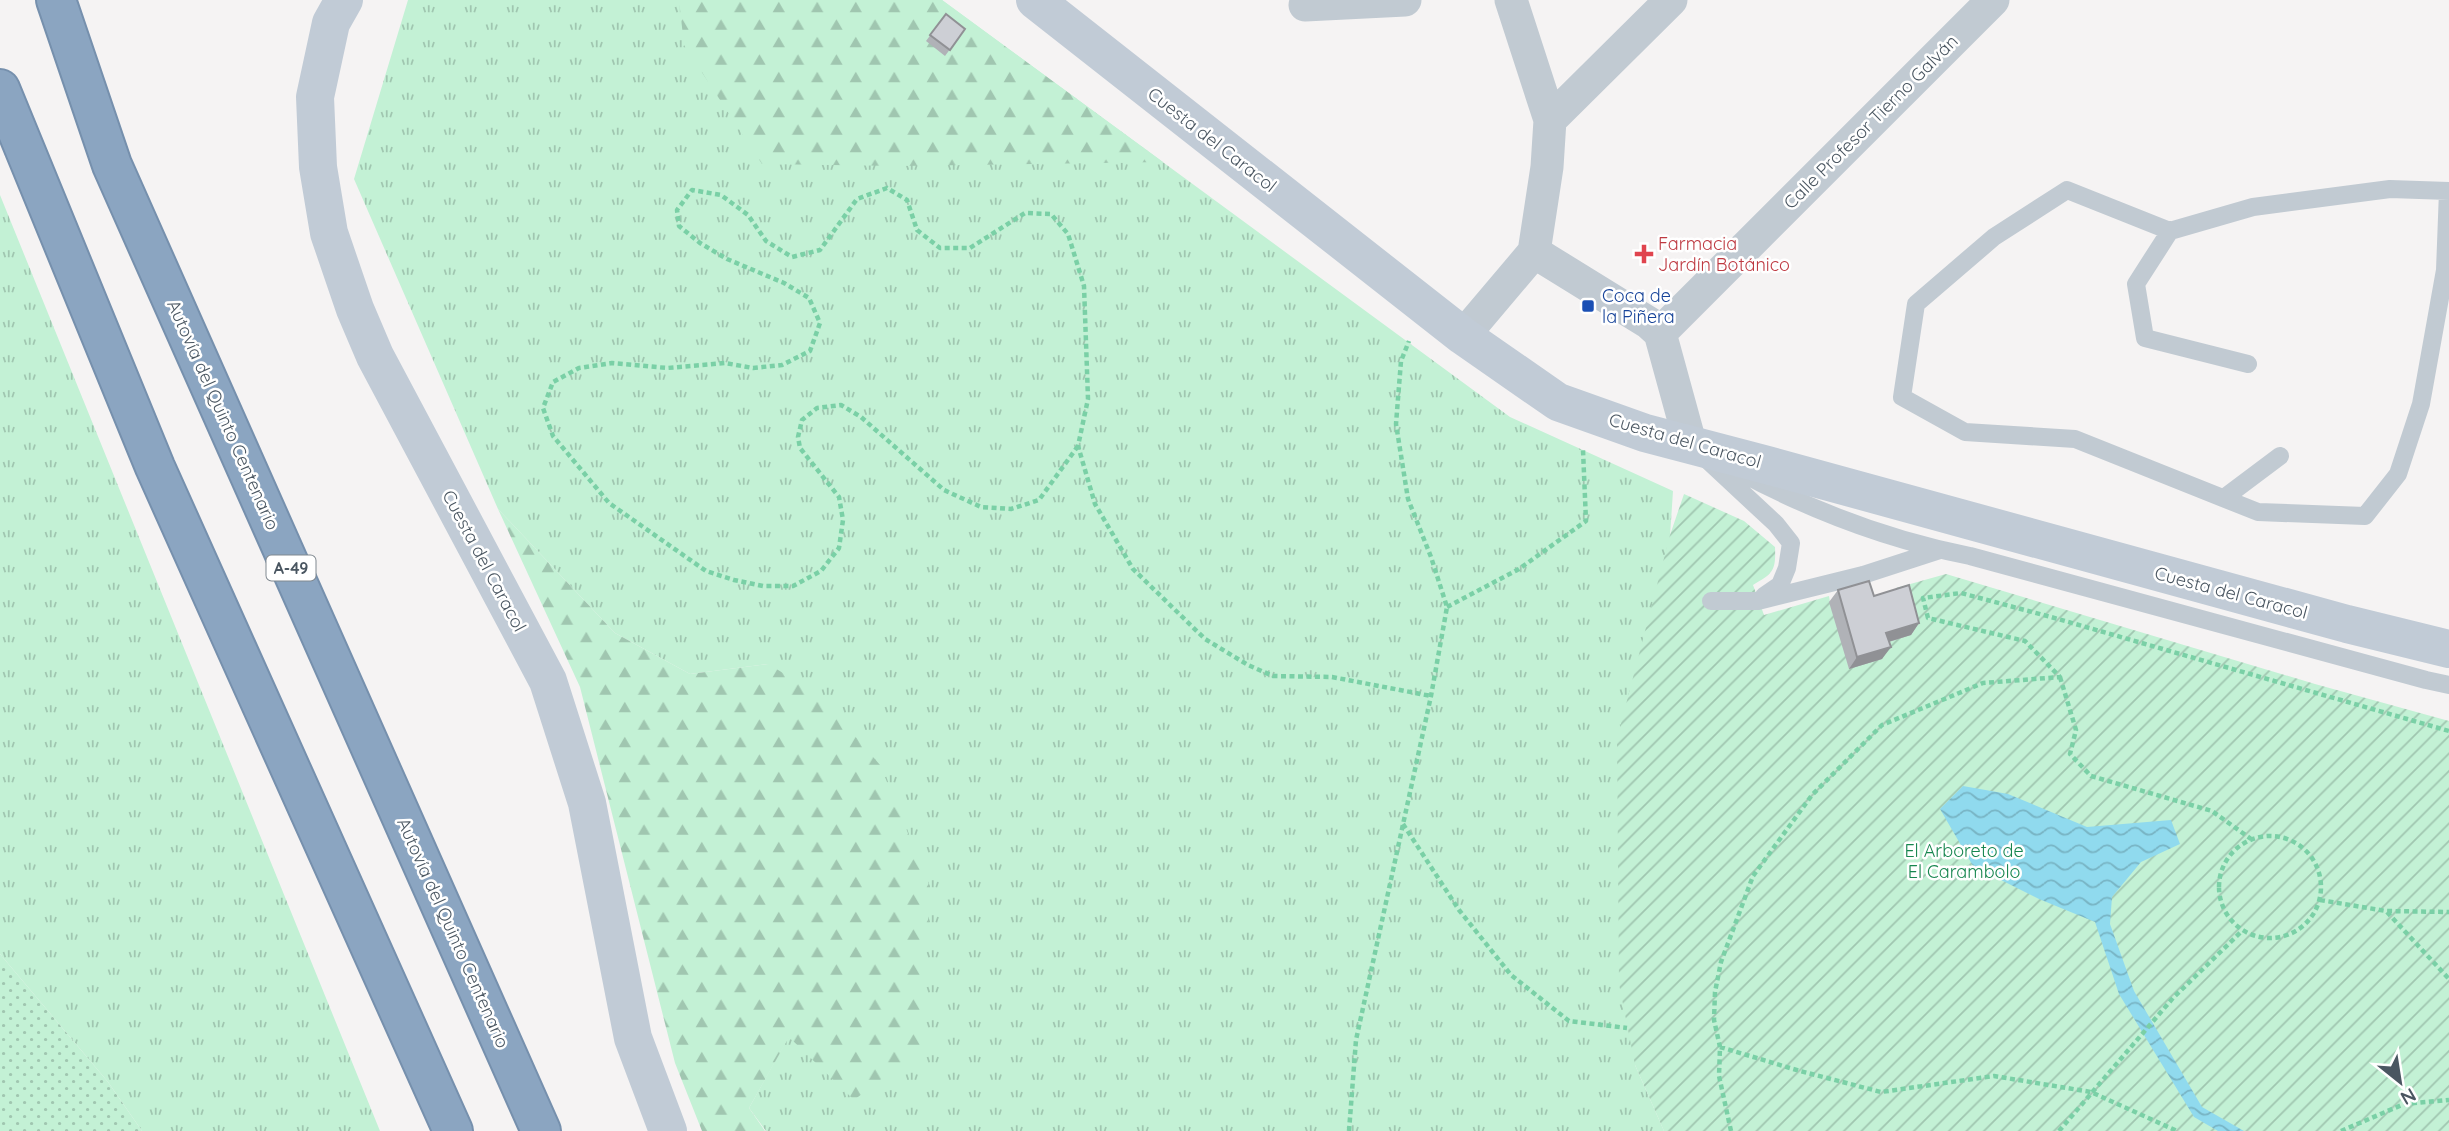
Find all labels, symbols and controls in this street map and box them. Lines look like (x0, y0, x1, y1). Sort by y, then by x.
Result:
street label: Calle Profesor Tierno Galván (1779, 30, 1963, 214)
street label: Cuesta del Caracol (1143, 82, 1281, 197)
place label: Farmacia Jardín Botánico (1658, 232, 1790, 276)
marker: Farmacia Jardín Botánico (1636, 246, 1652, 262)
place label: Coca de la Piñera (1602, 284, 1675, 328)
street label: Autovía del Quinto Centenario (162, 296, 285, 533)
marker: Coca de la Piñera (1580, 298, 1596, 314)
street label: Cuesta del Caracol (1606, 408, 1764, 473)
street label: Cuesta del Caracol (437, 486, 532, 636)
road number: A-49 (266, 555, 316, 580)
street label: Cuesta del Caracol (2152, 561, 2310, 624)
street label: Autovía del Quinto Centenario (392, 814, 515, 1051)
park label: El Arboreto de El Carambolo (1904, 839, 2024, 883)
north arrow (2365, 1047, 2435, 1117)
text: N (2396, 1083, 2421, 1111)

